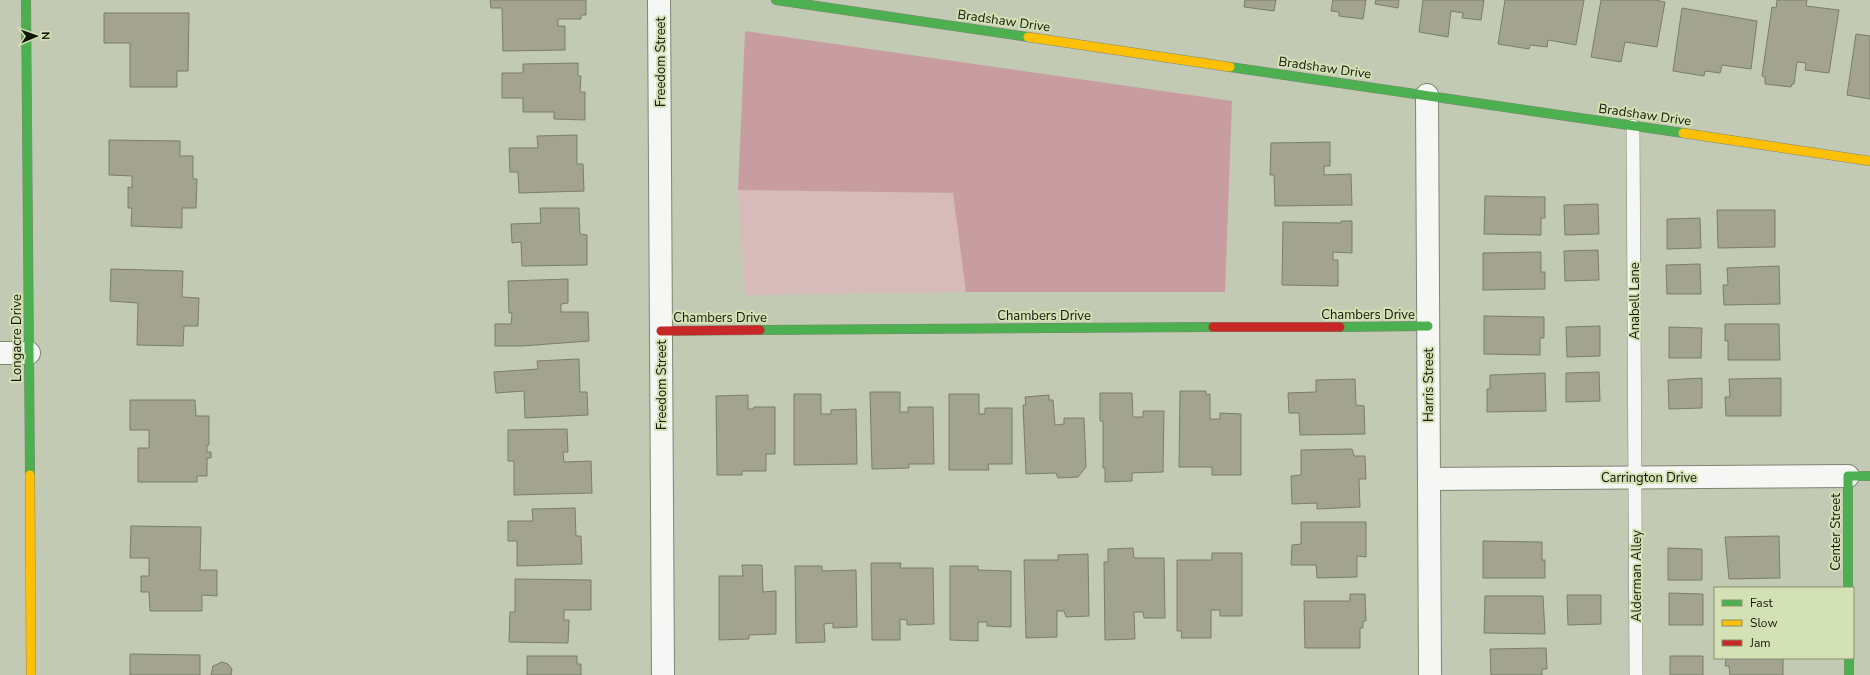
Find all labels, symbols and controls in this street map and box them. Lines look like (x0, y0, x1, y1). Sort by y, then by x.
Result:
street label: Bradshaw Drive (956, 6, 1051, 36)
north arrow (16, 16, 56, 56)
street label: Freedom Street (652, 16, 670, 107)
text: N (38, 31, 53, 40)
street label: Bradshaw Drive (1277, 53, 1372, 83)
street label: Bradshaw Drive (1597, 100, 1692, 130)
street label: Anabell Lane (1626, 262, 1644, 340)
street label: Longacre Drive (8, 294, 26, 382)
street label: Chambers Drive (1321, 306, 1415, 324)
street label: Chambers Drive (997, 307, 1091, 325)
street label: Chambers Drive (673, 309, 767, 327)
street label: Freedom Street (653, 339, 671, 430)
street label: Harris Street (1420, 347, 1438, 422)
street label: Carrington Drive (1601, 469, 1697, 487)
street label: Center Street (1827, 493, 1845, 571)
street label: Alderman Alley (1628, 530, 1646, 622)
legend (1714, 587, 1854, 659)
text: Fast (1750, 595, 1773, 611)
text: Slow (1750, 615, 1778, 631)
text: Jam (1749, 635, 1771, 651)

